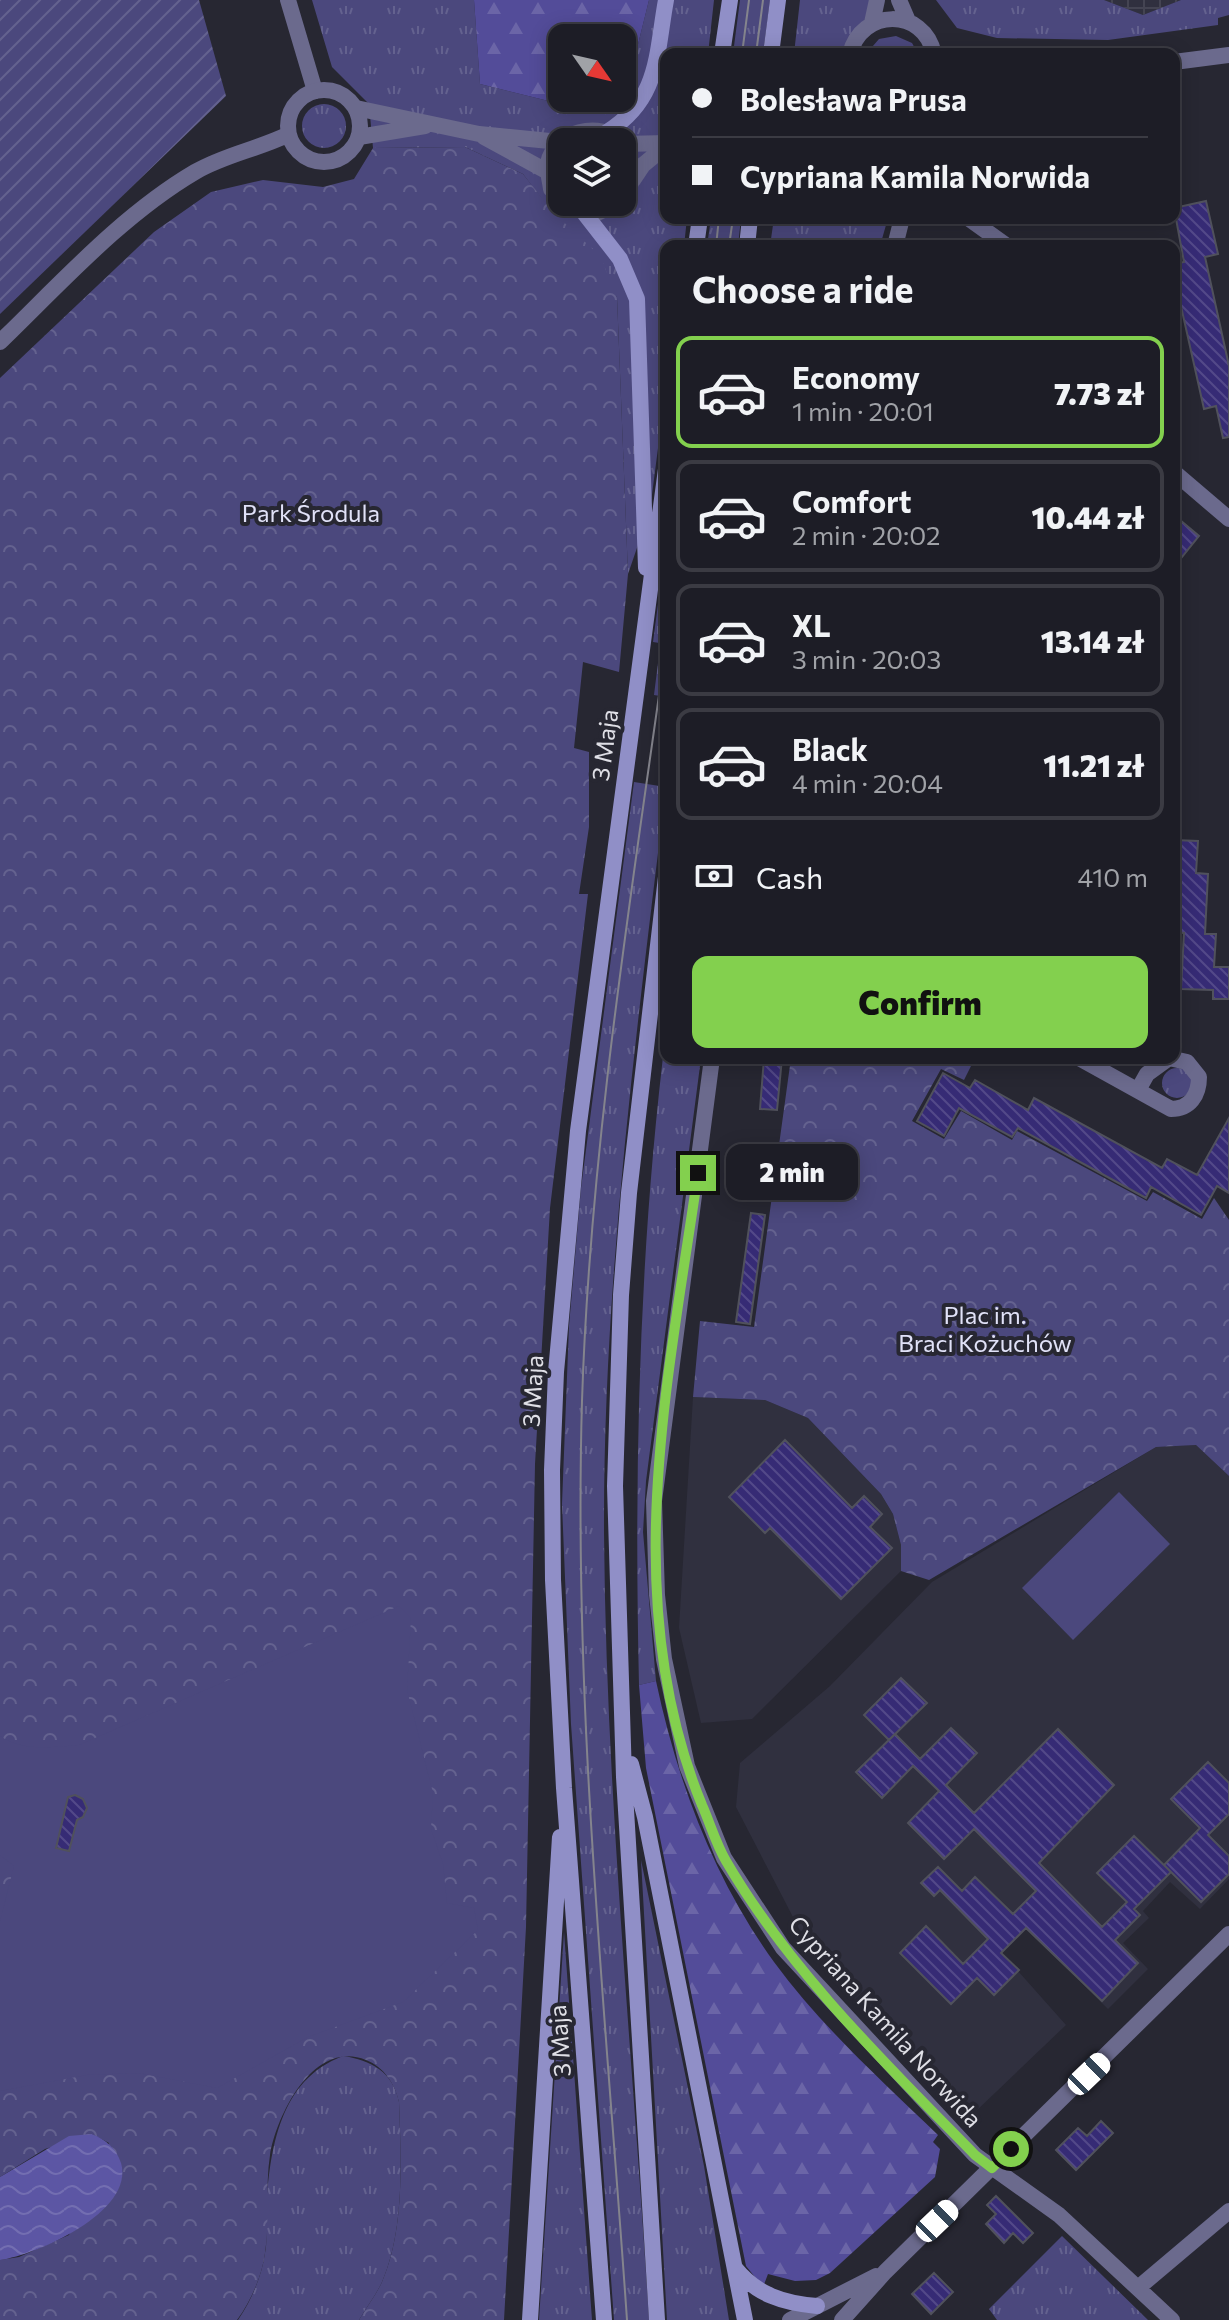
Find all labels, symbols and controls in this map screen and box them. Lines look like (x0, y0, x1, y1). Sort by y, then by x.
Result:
north arrow (548, 24, 636, 112)
map controls (548, 24, 636, 216)
text: Bolesława Prusa (740, 80, 967, 117)
button: layers (548, 128, 636, 216)
text: Cypriana Kamila Norwida (740, 157, 1090, 194)
text: Choose a ride (692, 266, 913, 310)
icon: car (696, 356, 768, 428)
text: Economy (792, 358, 920, 395)
text: 7.73 zł (1054, 374, 1144, 411)
text: 1 min · 20:01 (792, 395, 934, 426)
icon: car (696, 480, 768, 552)
text: Comfort (792, 482, 911, 519)
park label: Park Środula (242, 498, 380, 527)
text: 10.44 zł (1032, 498, 1144, 535)
text: 2 min · 20:02 (792, 519, 941, 550)
icon: car (696, 604, 768, 676)
text: XL (792, 606, 831, 643)
text: 13.14 zł (1041, 622, 1144, 659)
text: 3 min · 20:03 (792, 643, 941, 674)
street label: 3 Maja (585, 707, 623, 783)
icon: car (696, 728, 768, 800)
text: Black (792, 730, 868, 767)
text: 11.21 zł (1043, 746, 1144, 783)
text: 4 min · 20:04 (792, 767, 943, 798)
icon: cash (692, 854, 736, 898)
text: Cash (756, 858, 823, 895)
text: 410 m (1077, 861, 1148, 892)
button: Confirm (692, 956, 1148, 1048)
callout: 2 min (726, 1145, 858, 1201)
route end (680, 1155, 716, 1191)
text: 2 min (759, 1156, 825, 1187)
park label: Plac im. Braci Kożuchów (898, 1300, 1072, 1357)
street label: 3 Maja (516, 1354, 548, 1428)
street label: Cypriana Kamila Norwida (783, 1909, 989, 2133)
street label: 3 Maja (542, 2004, 576, 2078)
car (1063, 2049, 1115, 2099)
route start (993, 2131, 1029, 2167)
car (911, 2196, 963, 2246)

